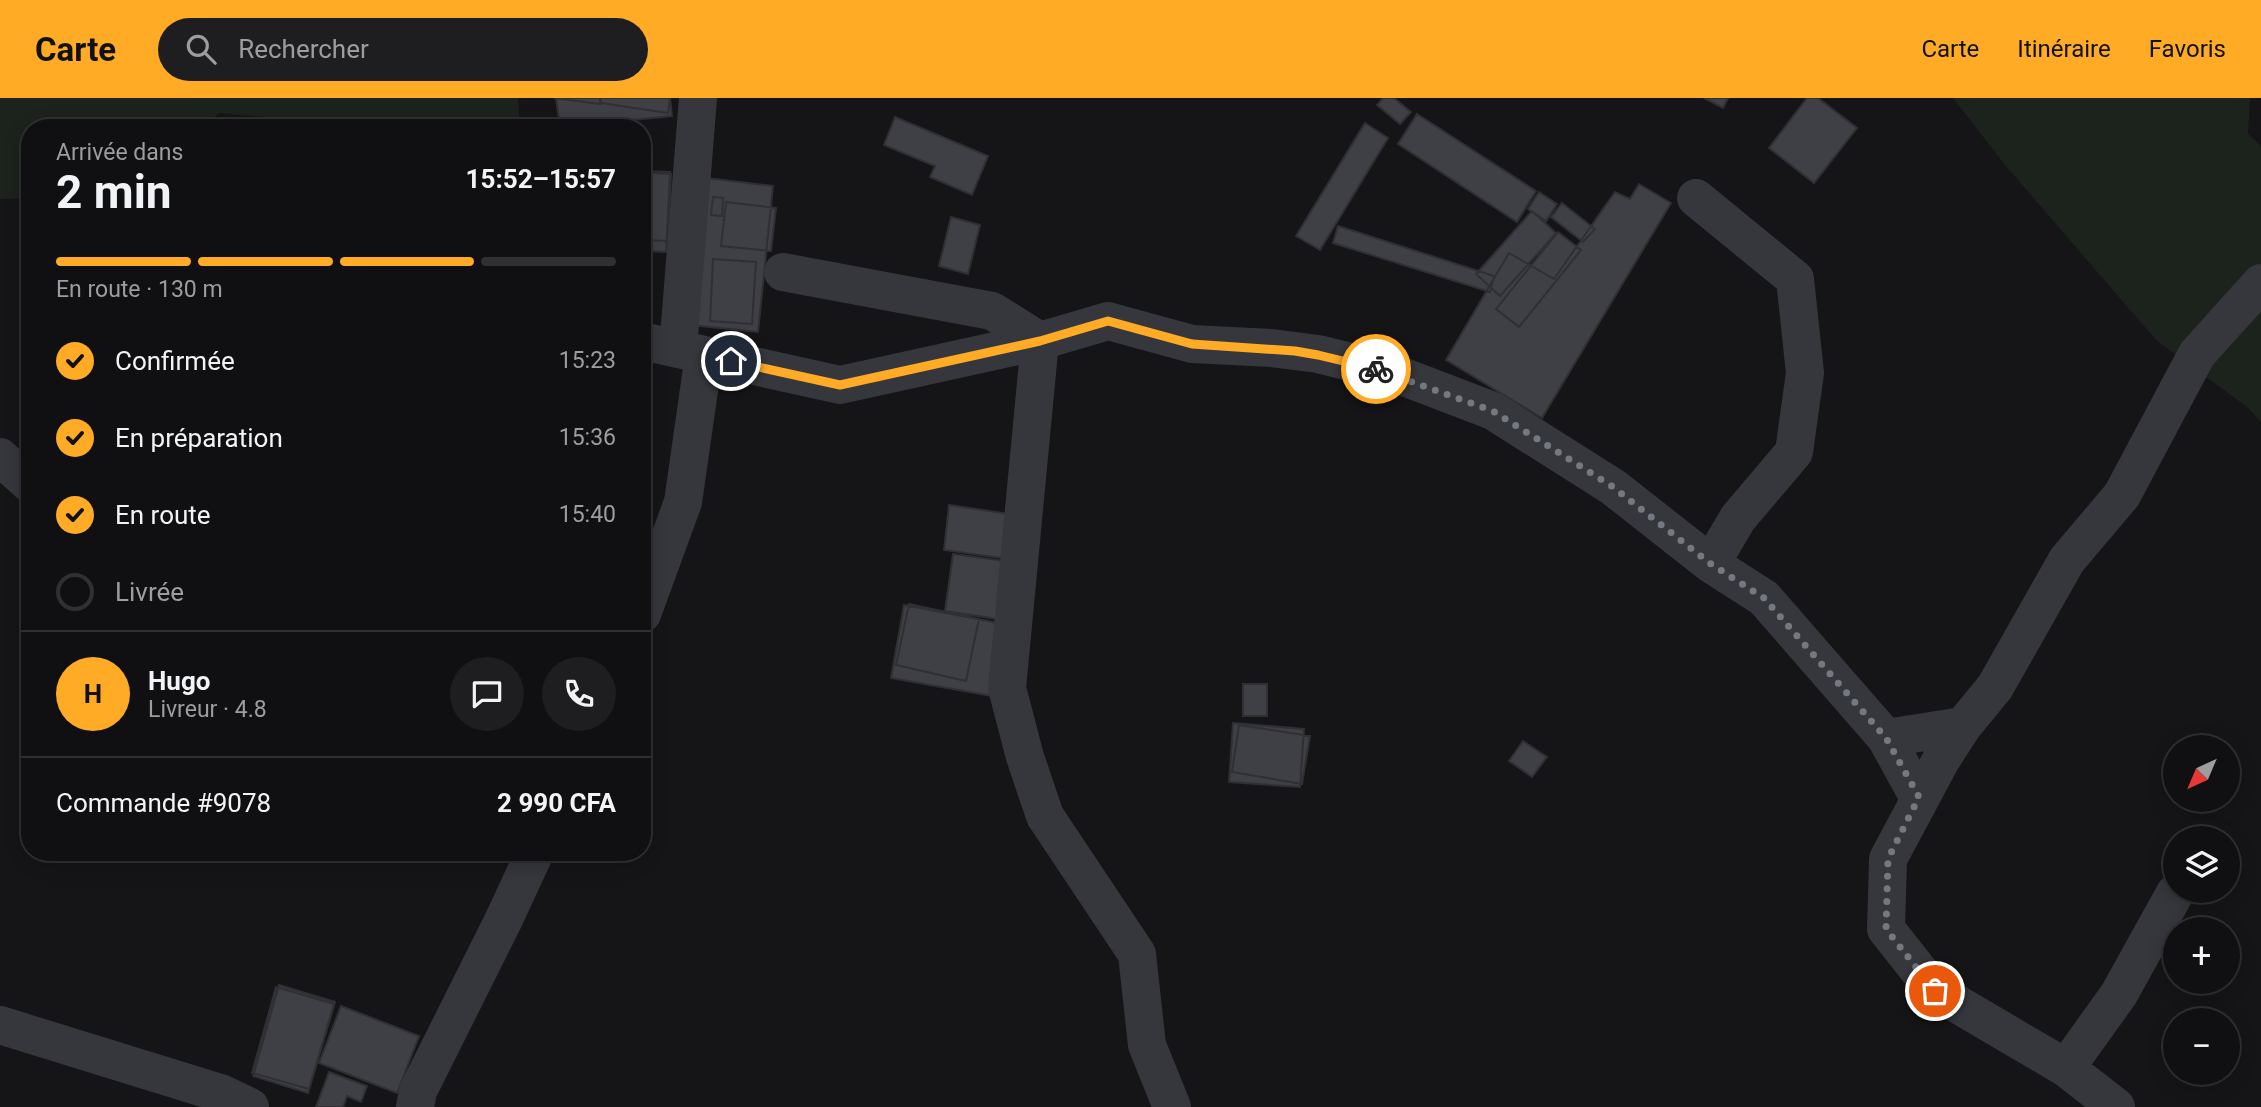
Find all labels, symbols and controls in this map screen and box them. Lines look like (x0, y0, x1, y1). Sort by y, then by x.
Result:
search box (158, 18, 648, 81)
text: Carte (35, 30, 116, 69)
icon: search (182, 30, 220, 68)
text: Rechercher (238, 34, 369, 64)
text: Carte (1921, 35, 1979, 63)
text: Itinéraire (2017, 35, 2111, 63)
text: Favoris (2149, 35, 2226, 63)
text: Arrivée dans (56, 139, 183, 166)
text: 15:52–15:57 (466, 164, 616, 194)
text: 2 min (56, 165, 172, 219)
text: En route · 130 m (56, 276, 223, 303)
pin (701, 331, 761, 391)
courier (1341, 334, 1411, 404)
icon: check (56, 342, 94, 380)
icon: home (712, 342, 750, 380)
text: Confirmée (115, 346, 235, 376)
text: 15:23 (559, 347, 616, 374)
icon: bike (1357, 350, 1395, 388)
icon: check (56, 419, 94, 457)
text: En préparation (115, 423, 283, 453)
text: 15:36 (559, 424, 616, 451)
icon: check (56, 496, 94, 534)
text: En route (115, 500, 211, 530)
text: 15:40 (559, 501, 616, 528)
text: Livrée (115, 577, 184, 607)
button: chat (450, 657, 524, 731)
button: phone (542, 657, 616, 731)
text: Hugo (148, 666, 210, 696)
text: H (84, 679, 102, 709)
text: Livreur · 4.8 (148, 696, 267, 723)
north arrow (2163, 735, 2240, 812)
map controls (2163, 735, 2240, 1085)
text: Commande #9078 (56, 788, 271, 818)
text: 2 990 CFA (497, 788, 616, 818)
button: layers (2163, 826, 2240, 903)
button: + (2163, 917, 2240, 994)
pin (1905, 961, 1965, 1021)
icon: bag (1916, 972, 1954, 1010)
button: − (2163, 1008, 2240, 1085)

